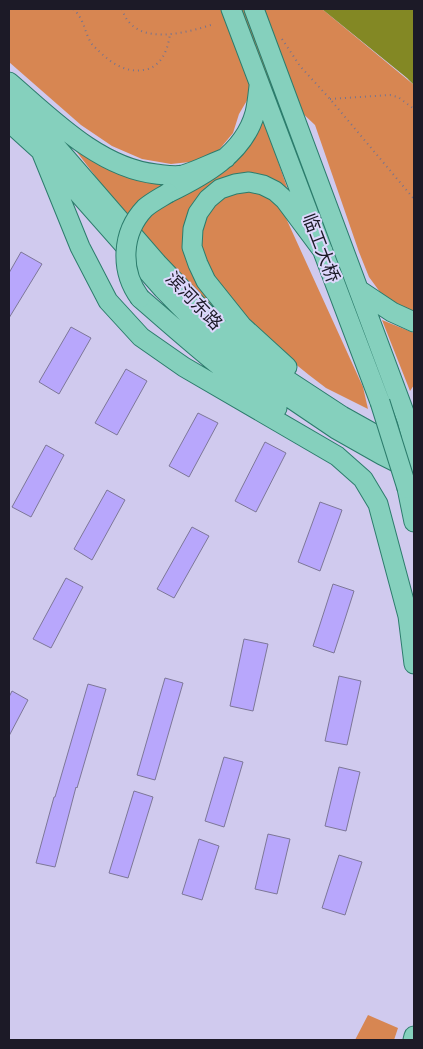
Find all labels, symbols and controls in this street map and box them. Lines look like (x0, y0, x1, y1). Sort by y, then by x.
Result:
street label: 临工大桥 (298, 210, 346, 286)
street label: 滨河东路 (161, 266, 228, 335)

